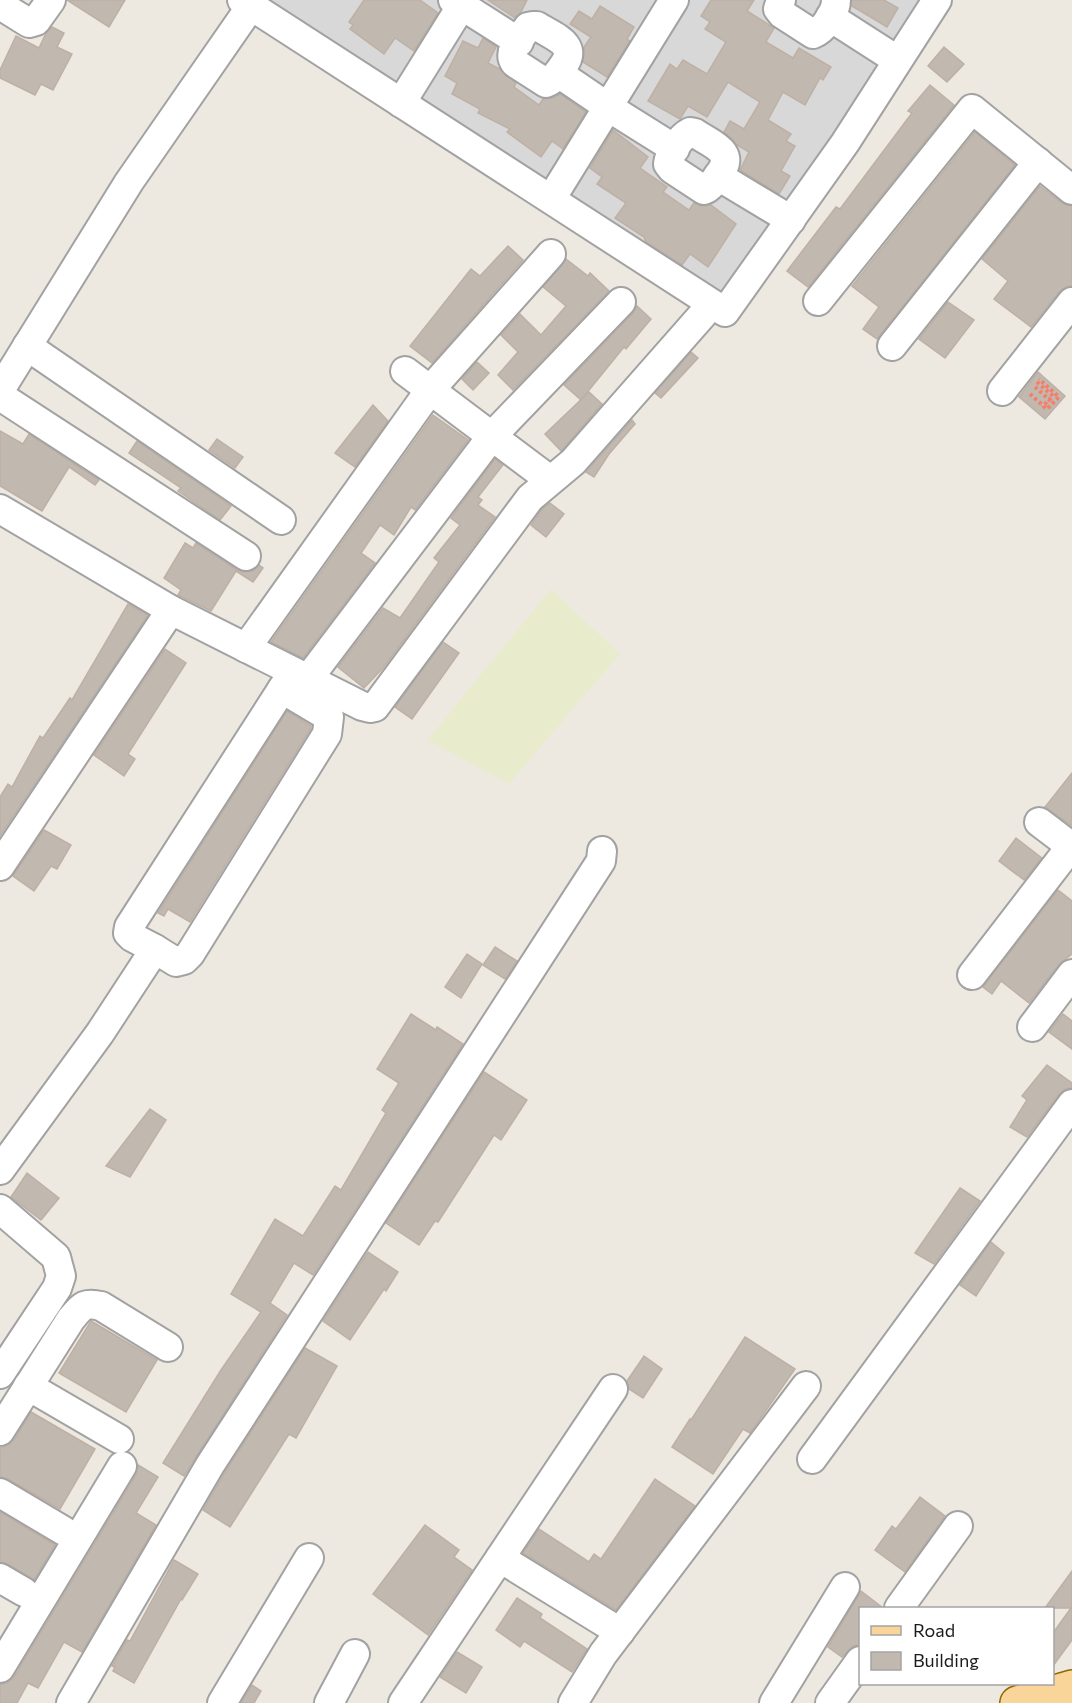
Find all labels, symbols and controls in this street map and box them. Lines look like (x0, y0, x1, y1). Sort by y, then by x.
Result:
legend (859, 1607, 1054, 1685)
text: Road (913, 1619, 955, 1641)
text: Building (913, 1649, 979, 1671)

